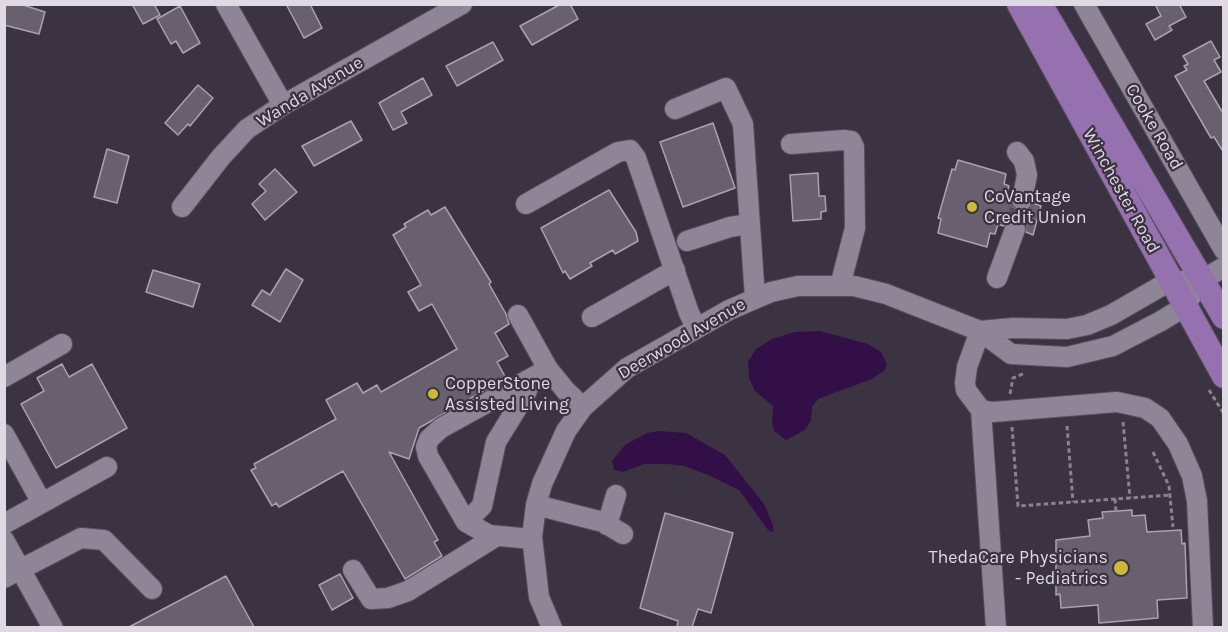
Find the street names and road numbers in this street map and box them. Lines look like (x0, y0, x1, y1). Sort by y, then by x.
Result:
street label: Wanda Avenue (253, 52, 367, 132)
street label: Cooke Road (1121, 80, 1187, 174)
street label: Winchester Road (1078, 125, 1164, 257)
street label: Deerwood Avenue (614, 294, 750, 384)

